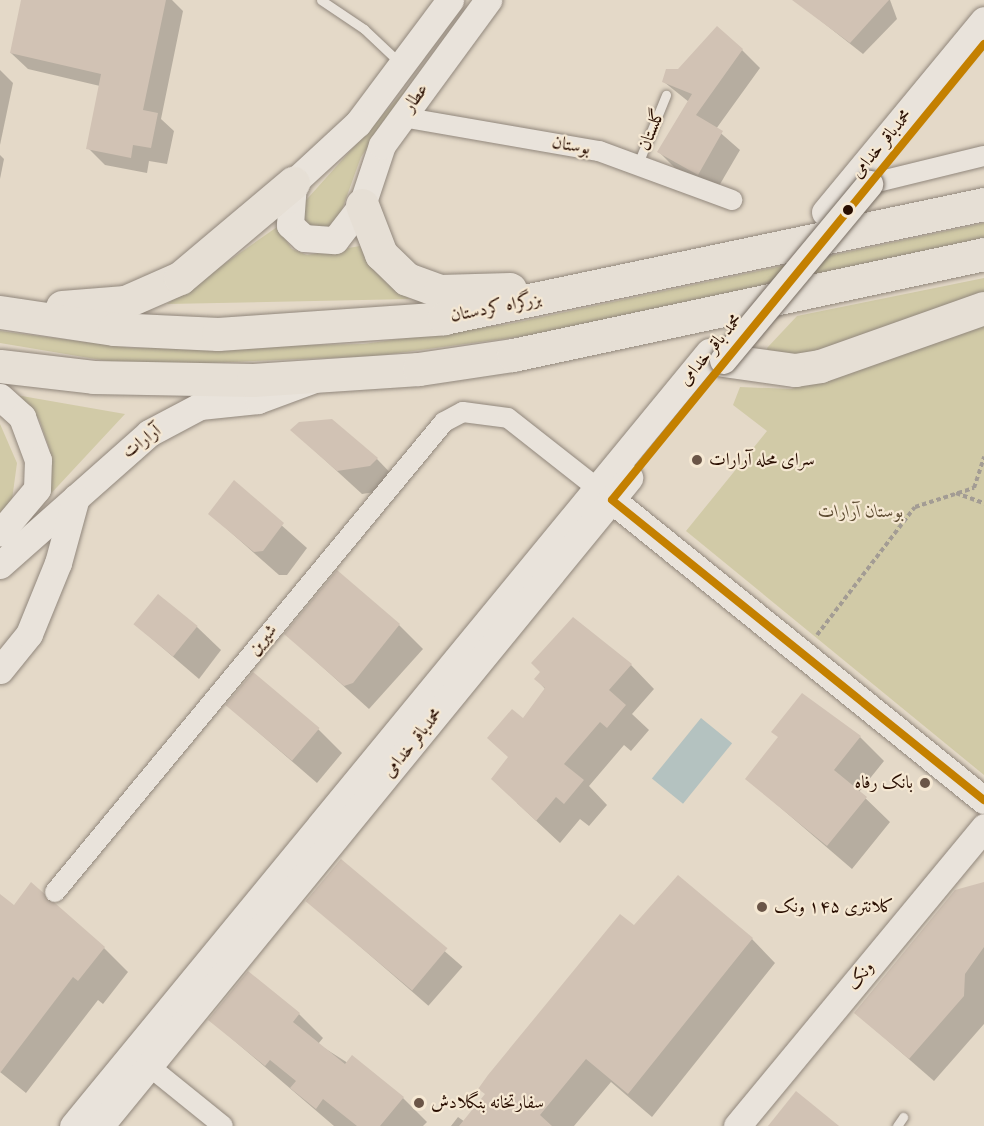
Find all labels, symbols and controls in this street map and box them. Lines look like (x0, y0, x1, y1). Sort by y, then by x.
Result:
street label: عطار (399, 80, 433, 116)
street label: محمدباقر خدامی (847, 105, 917, 183)
street label: گلستان (634, 106, 670, 154)
street label: بوستان (550, 132, 592, 160)
unlabelled marker (842, 204, 854, 216)
street label: بزرگراه کردستان (449, 289, 543, 327)
street label: محمد باقر خدامی (675, 310, 747, 390)
street label: آرارات (118, 421, 166, 463)
place label: سرای محله آرارات (709, 449, 815, 471)
marker: سرای محله آرارات (690, 453, 704, 467)
park label: بوستان آرارات (818, 501, 904, 523)
street label: شیرین (244, 620, 282, 660)
street label: محمدباقر خدامی (378, 704, 448, 782)
place label: بانک رفاه (855, 772, 913, 794)
marker: بانک رفاه (918, 776, 932, 790)
place label: کلانتری ۱۴۵ ونک (774, 896, 894, 918)
marker: کلانتری ۱۴۵ ونک (755, 900, 769, 914)
street label: ونک (843, 957, 879, 995)
place label: سفارتخانه بنگلادش (431, 1092, 544, 1114)
marker: سفارتخانه بنگلادش (412, 1096, 426, 1110)

